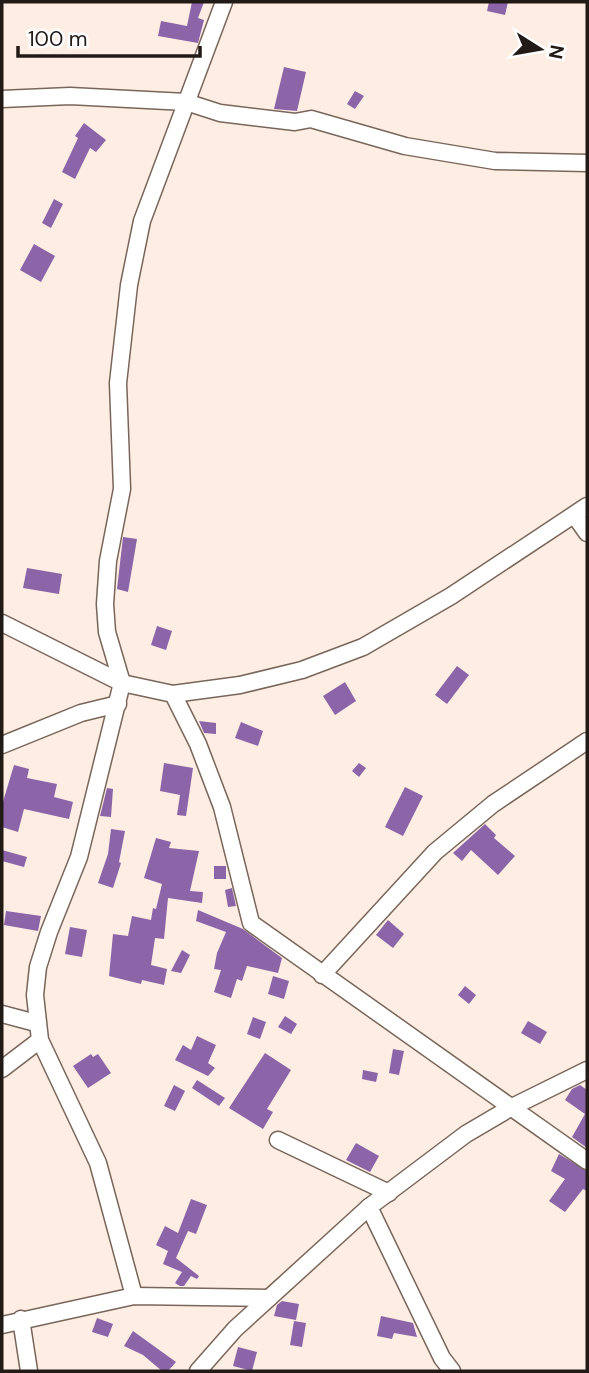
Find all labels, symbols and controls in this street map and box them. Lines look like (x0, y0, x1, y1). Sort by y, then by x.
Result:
scale bar (18, 14, 200, 58)
north arrow (505, 14, 575, 84)
text: 100 m (28, 25, 88, 53)
text: N (543, 43, 570, 61)

